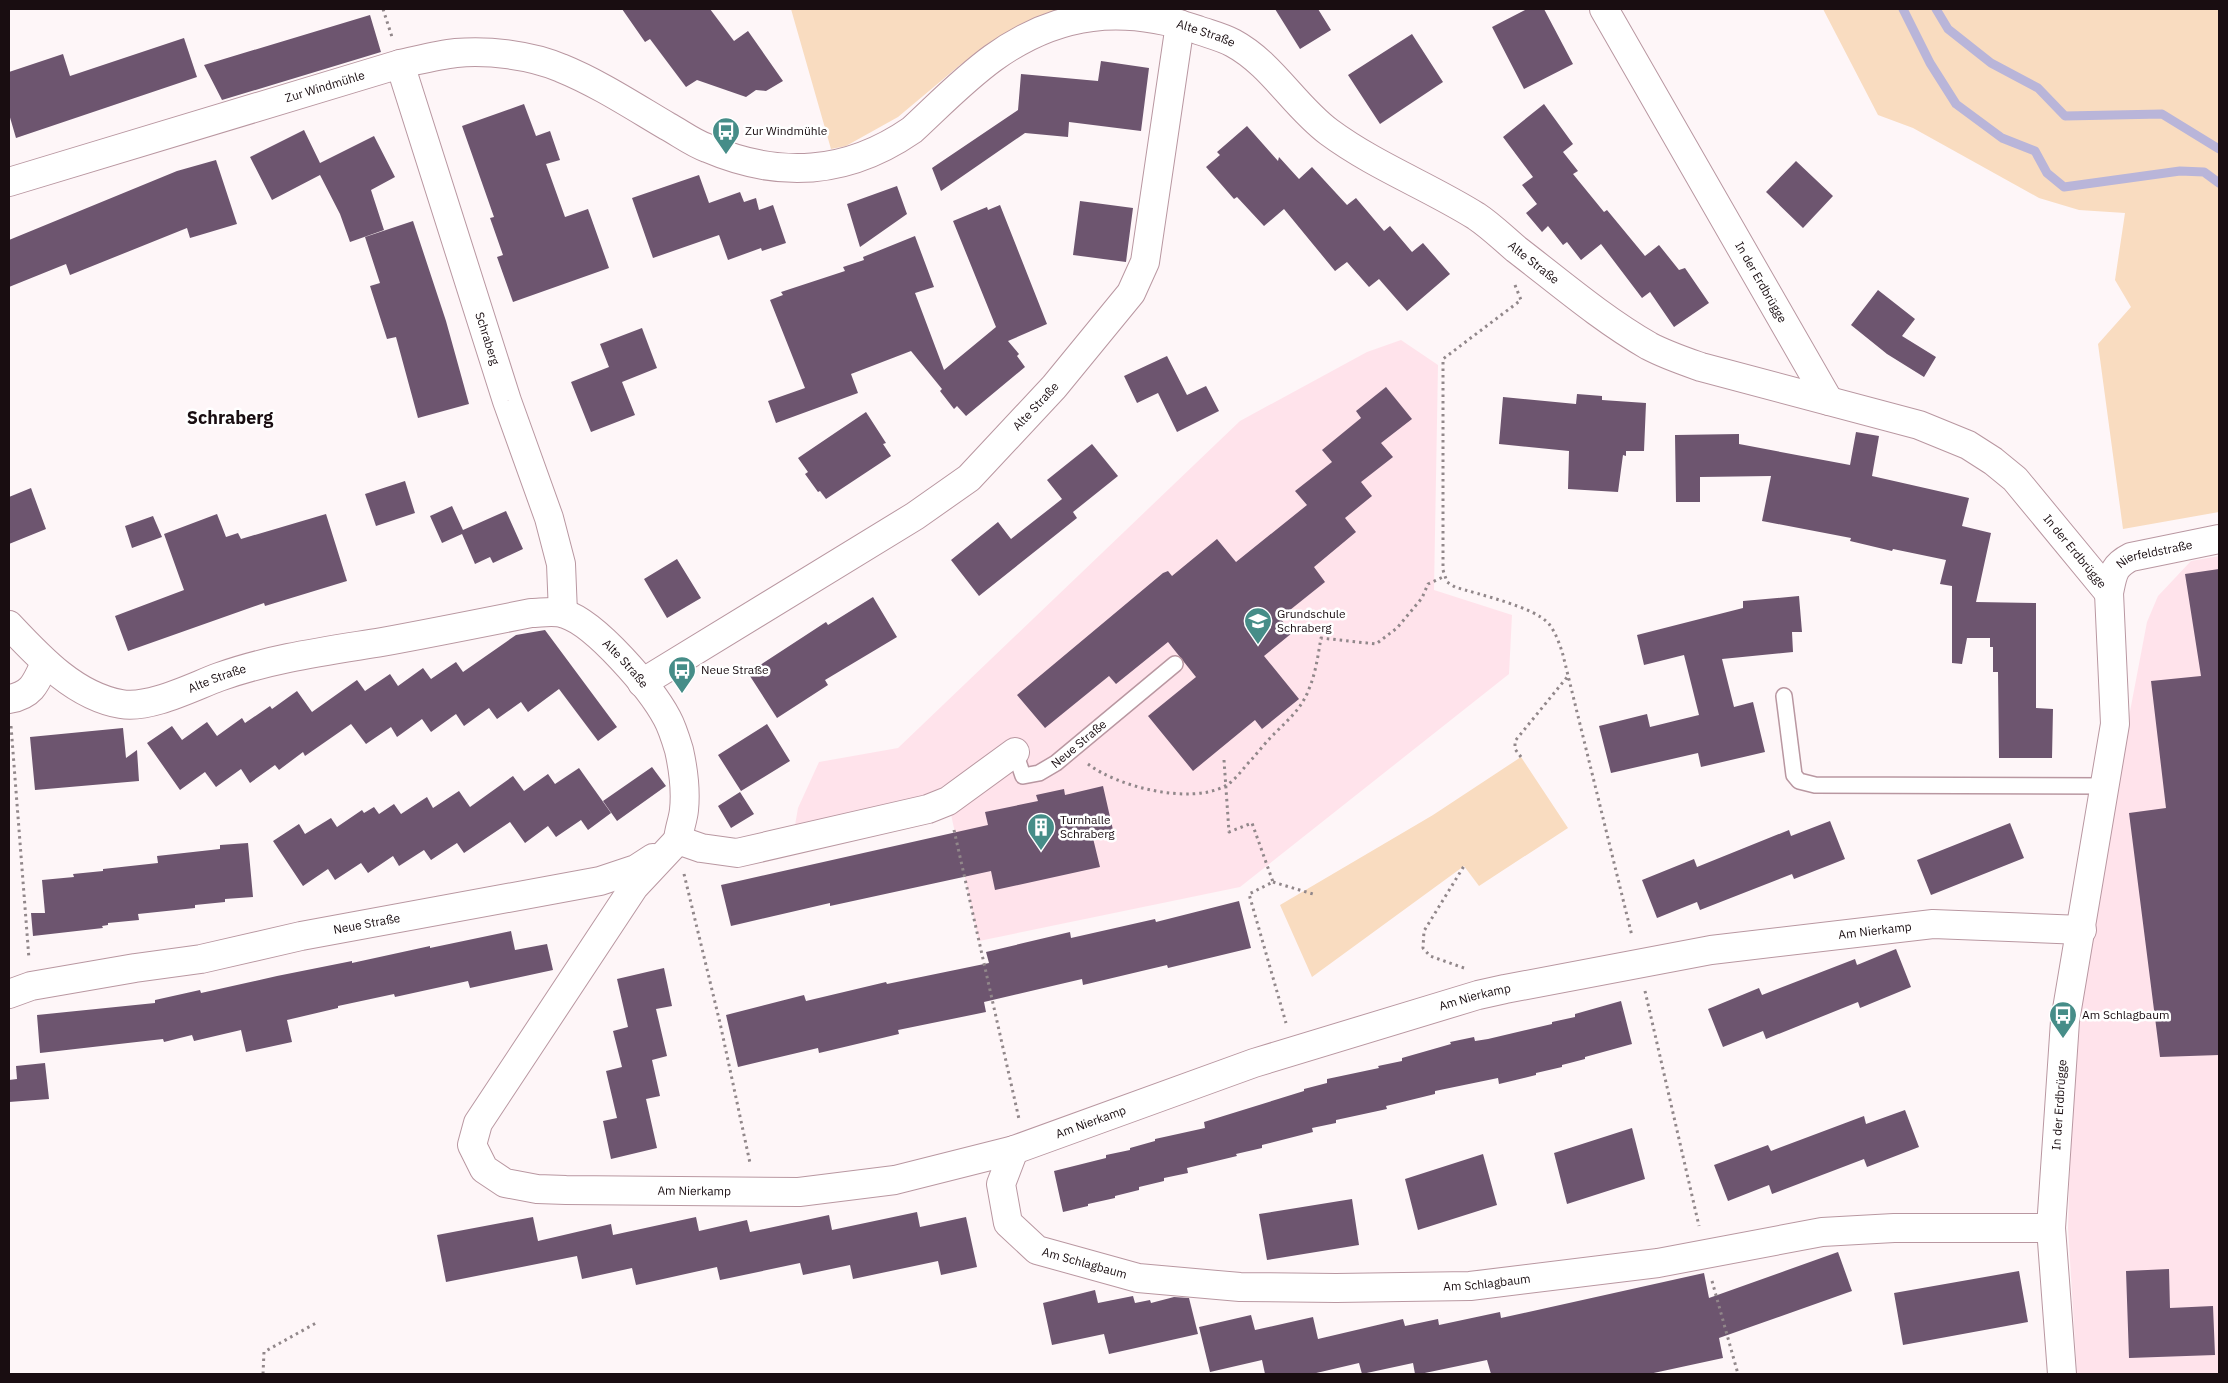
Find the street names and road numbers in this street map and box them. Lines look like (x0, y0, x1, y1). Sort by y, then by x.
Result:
street label: Alte Straße (1175, 16, 1238, 50)
street label: Zur Windmühle (283, 67, 367, 105)
street label: Alte Straße (1505, 238, 1563, 287)
street label: In der Erdbrügge (1732, 239, 1791, 326)
street label: Schraberg (472, 310, 503, 367)
street label: Alte Straße (1009, 379, 1062, 433)
street label: In der Erdbrügge (2040, 511, 2110, 591)
street label: Nierfeldstraße (2113, 537, 2194, 571)
street label: Alte Straße (600, 636, 652, 691)
street label: Alte Straße (186, 661, 248, 696)
street label: Neue Straße (1048, 716, 1110, 771)
street label: Neue Straße (332, 910, 402, 937)
street label: Am Nierkamp (1837, 919, 1912, 942)
street label: Am Nierkamp (1437, 980, 1512, 1013)
street label: In der Erdbrügge (2048, 1058, 2069, 1151)
street label: Am Nierkamp (1054, 1102, 1128, 1141)
street label: Am Nierkamp (657, 1183, 731, 1198)
street label: Am Schlagbaum (1040, 1244, 1129, 1282)
street label: Am Schlagbaum (1443, 1271, 1531, 1293)

